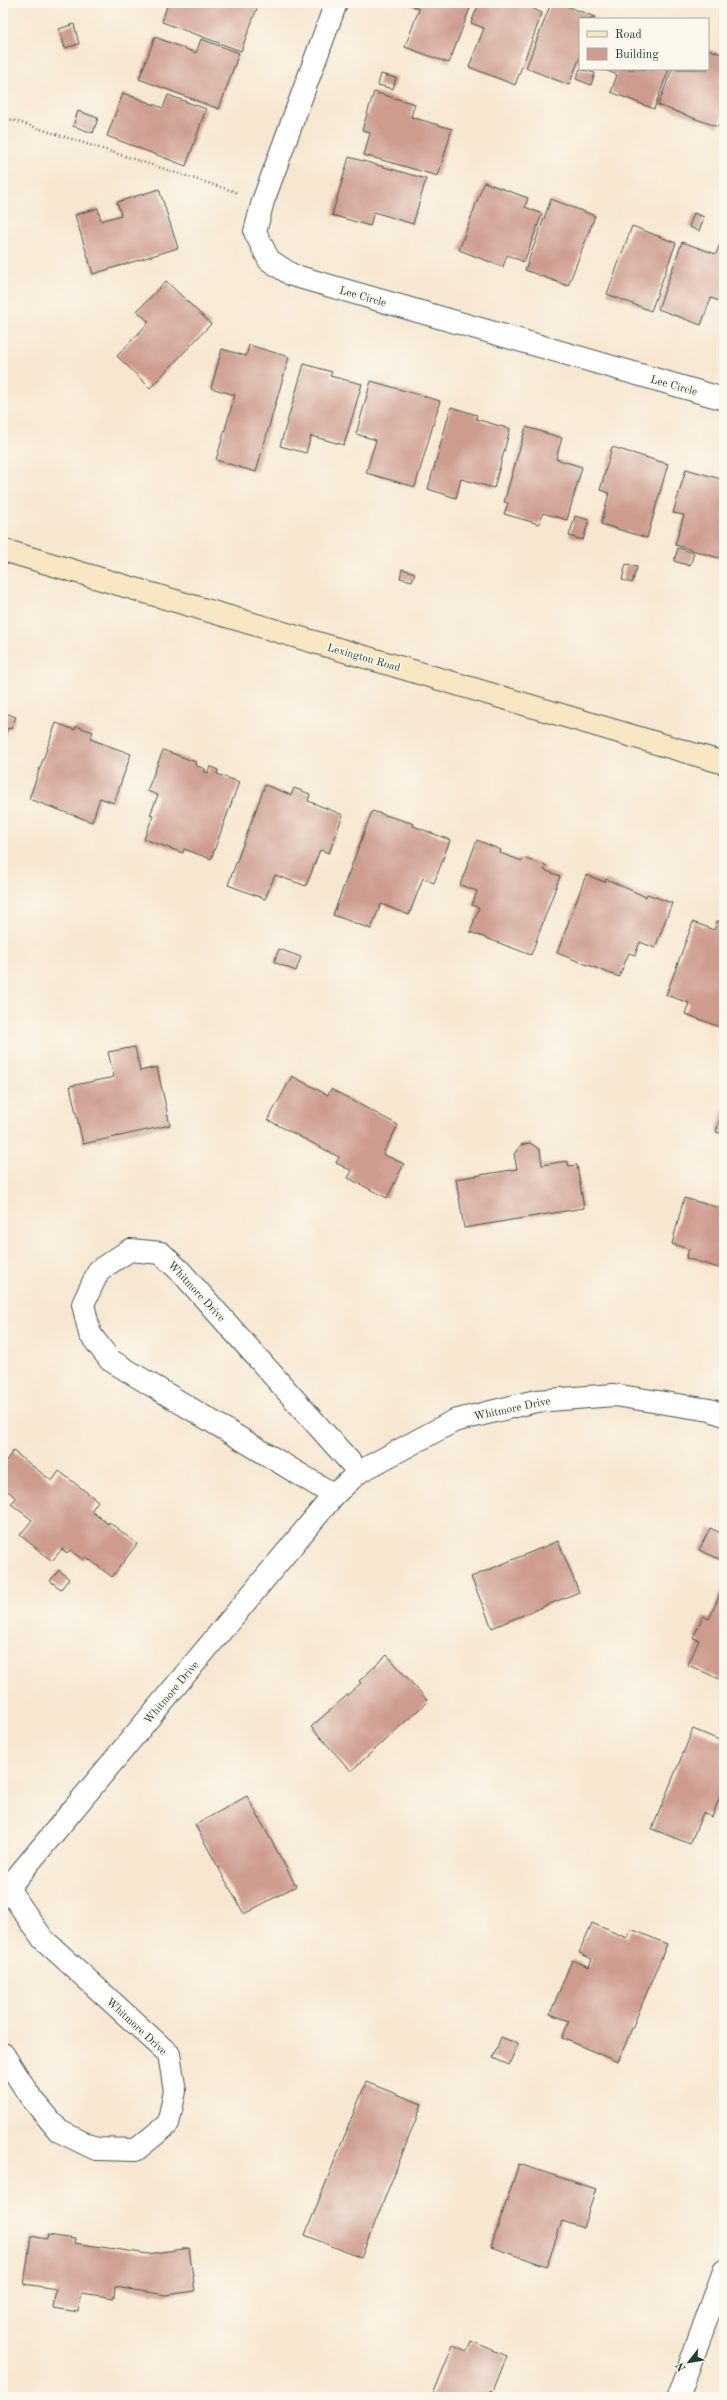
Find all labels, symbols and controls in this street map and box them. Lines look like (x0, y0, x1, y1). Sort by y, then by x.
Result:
legend (579, 18, 709, 70)
text: Road (615, 29, 642, 41)
text: Building (615, 49, 659, 61)
street label: Lee Circle (338, 286, 387, 309)
street label: Lee Circle (649, 375, 698, 398)
street label: Lexington Road (326, 643, 402, 674)
street label: Whitmore Drive (165, 1260, 226, 1324)
street label: Whitmore Drive (473, 1396, 552, 1423)
street label: Whitmore Drive (143, 1660, 201, 1726)
street label: Whitmore Drive (104, 1997, 168, 2058)
north arrow (669, 2342, 709, 2382)
text: N (675, 2359, 689, 2373)

